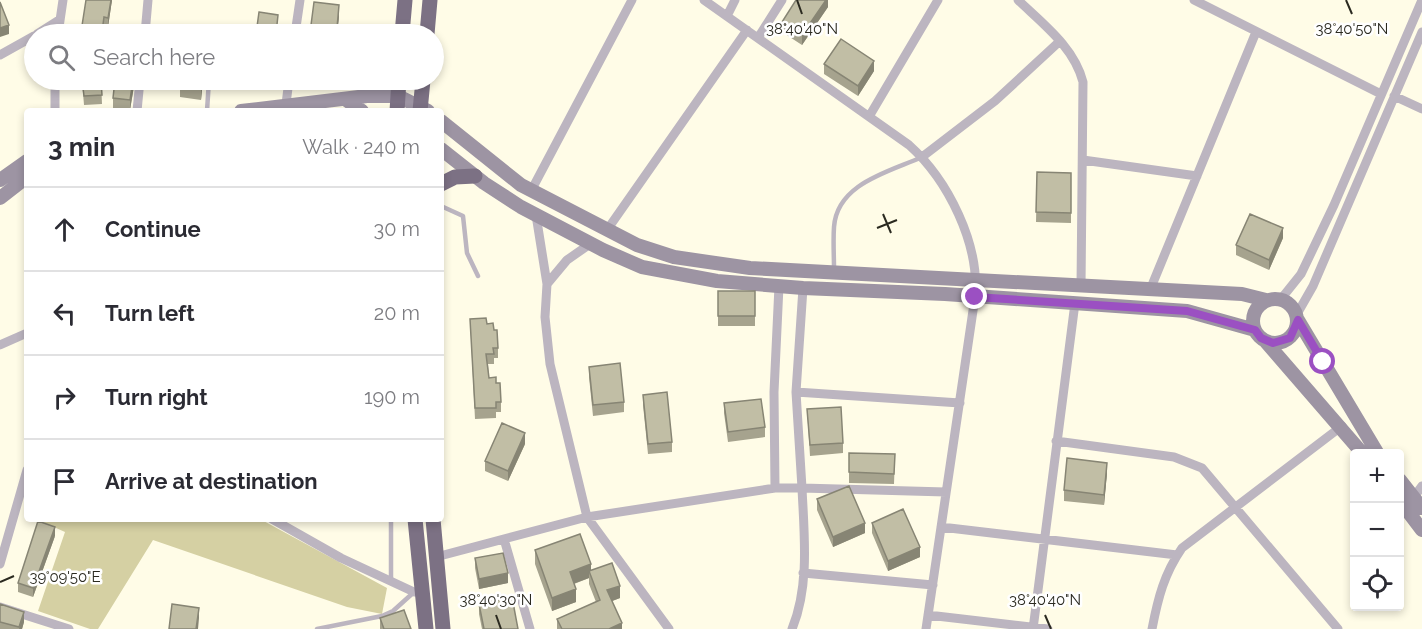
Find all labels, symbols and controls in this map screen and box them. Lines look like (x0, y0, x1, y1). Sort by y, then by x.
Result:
text: 38°40'40"N (766, 20, 838, 38)
text: 38°40'50"N (1316, 20, 1388, 38)
search box (24, 24, 444, 90)
icon: search (45, 41, 78, 74)
text: Search here (93, 44, 215, 70)
text: 3 min (48, 132, 115, 162)
text: Walk · 240 m (302, 135, 420, 159)
icon: ahead (48, 213, 81, 246)
text: Continue (105, 216, 201, 242)
text: 30 m (374, 217, 420, 241)
route end (961, 283, 987, 309)
icon: left (48, 297, 81, 330)
text: Turn left (105, 300, 195, 326)
text: 20 m (374, 301, 420, 325)
route start (1309, 348, 1335, 374)
icon: right (48, 381, 81, 414)
text: Turn right (105, 384, 208, 410)
text: 190 m (364, 385, 420, 409)
map controls (1350, 449, 1404, 611)
button: + (1350, 449, 1404, 503)
icon: arrive (48, 465, 81, 498)
text: Arrive at destination (105, 468, 318, 494)
button: − (1350, 503, 1404, 557)
button: locate (1350, 557, 1404, 611)
text: 39°09'50"E (29, 568, 101, 586)
text: 38°40'30"N (460, 591, 532, 609)
text: 38°40'40"N (1009, 591, 1081, 609)

